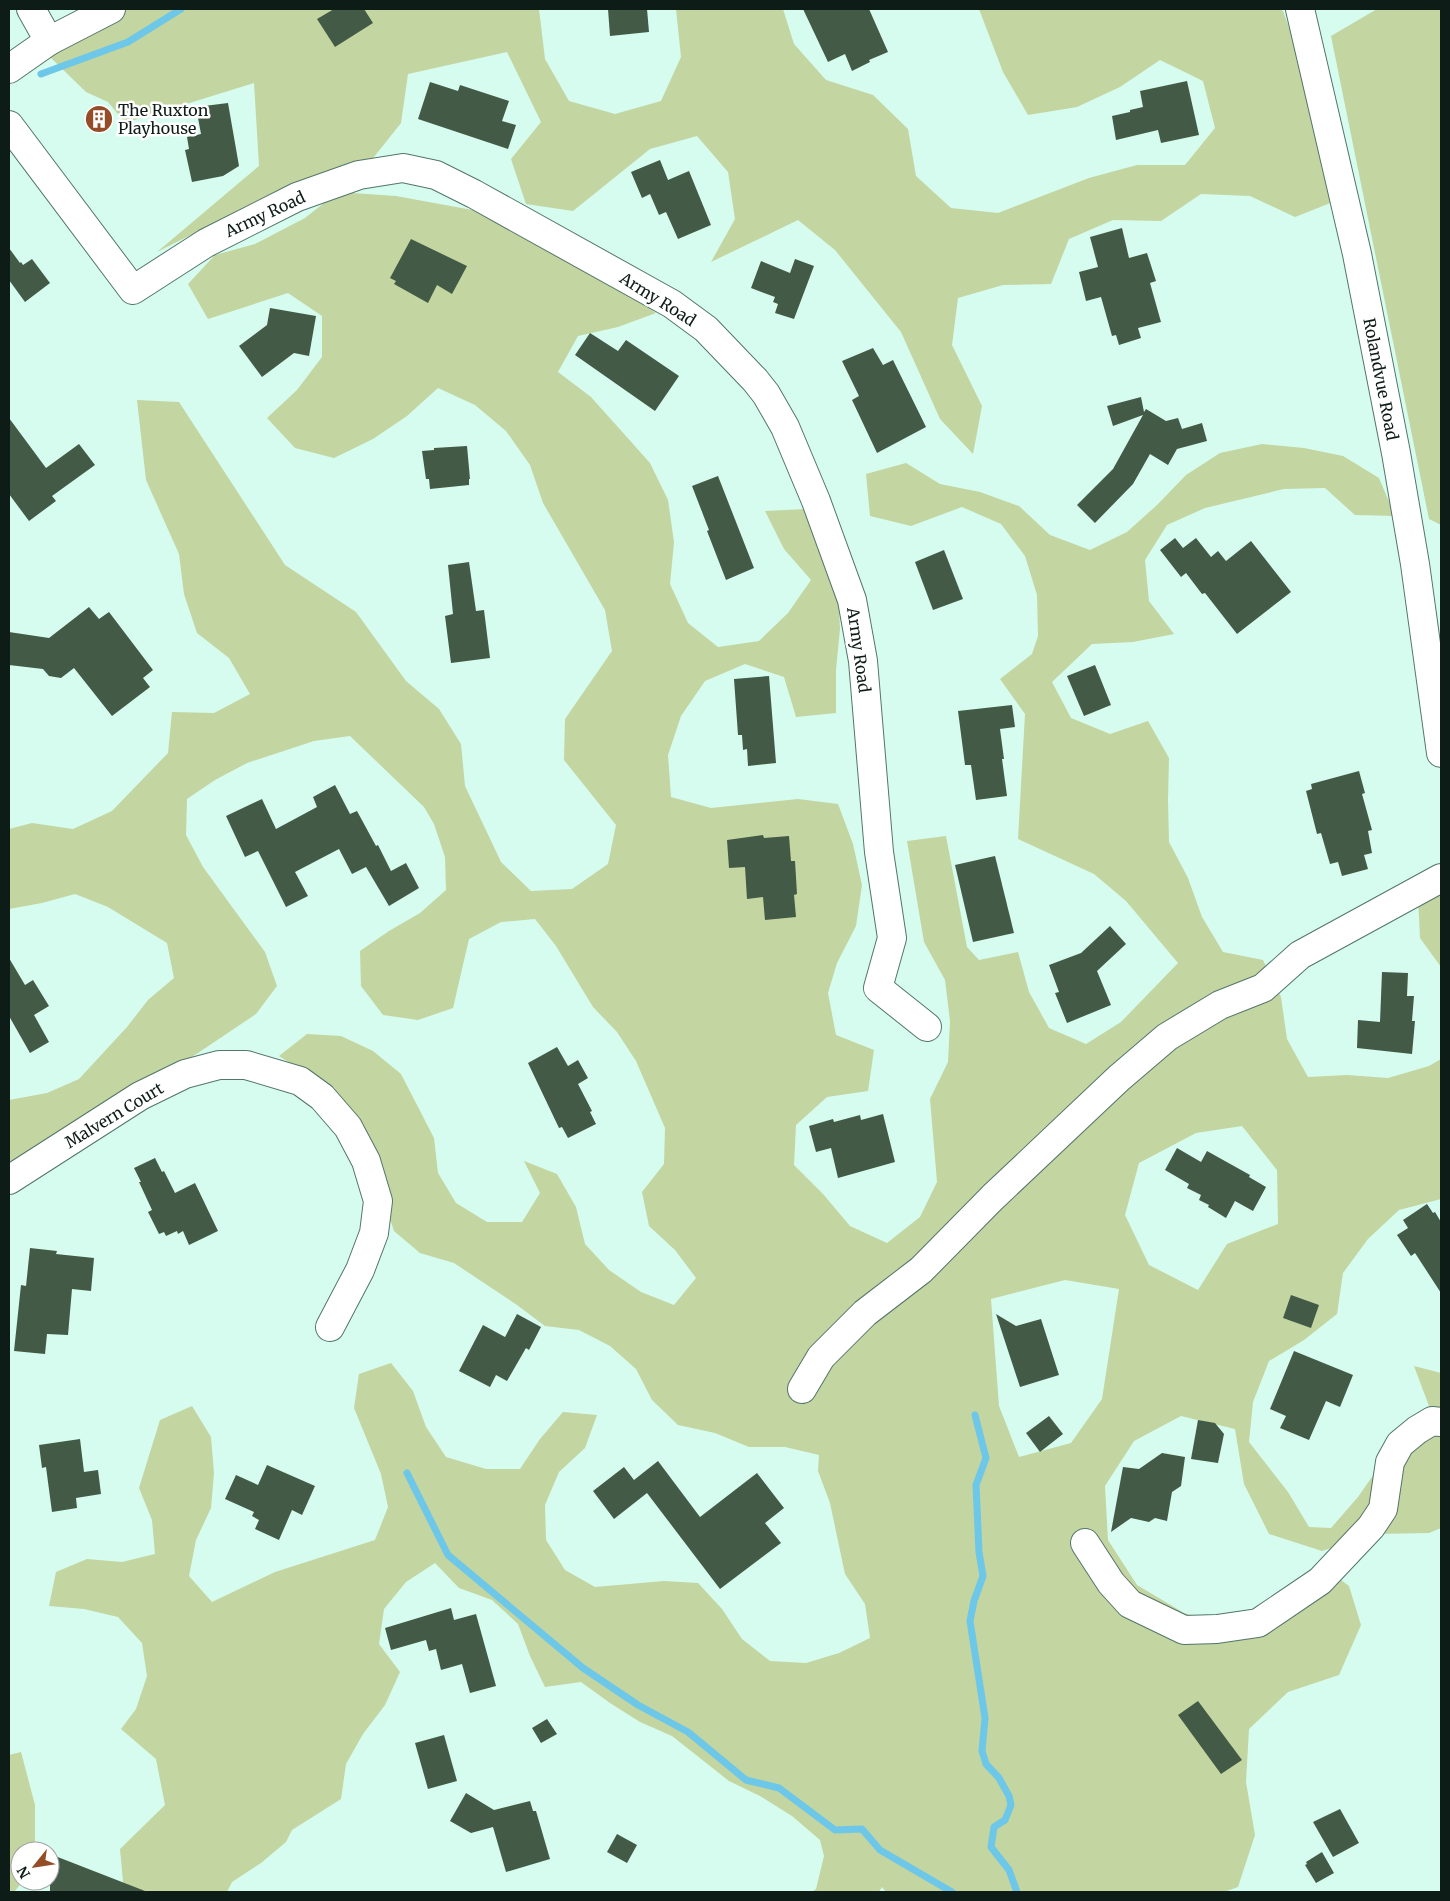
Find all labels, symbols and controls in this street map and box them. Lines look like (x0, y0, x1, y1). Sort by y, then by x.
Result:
place label: The Ruxton Playhouse (118, 100, 209, 138)
building icon: The Ruxton Playhouse (84, 104, 114, 134)
street label: Army Road (221, 187, 308, 242)
street label: Army Road (615, 267, 700, 330)
street label: Rolandvue Road (1359, 316, 1403, 442)
street label: Army Road (843, 605, 875, 694)
street label: Malvern Court (61, 1077, 167, 1152)
north arrow (10, 1841, 60, 1891)
text: N (13, 1863, 34, 1882)

